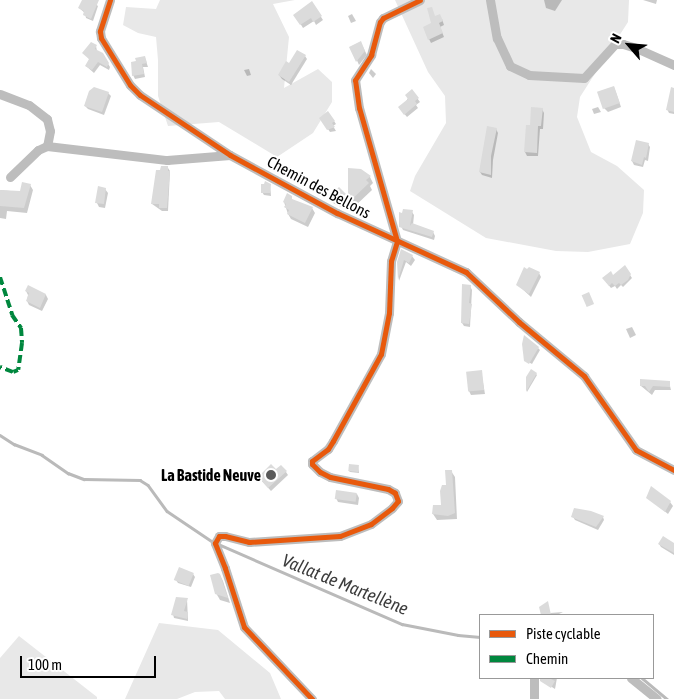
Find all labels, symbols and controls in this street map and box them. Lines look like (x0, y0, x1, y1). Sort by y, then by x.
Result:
north arrow (604, 20, 654, 70)
text: N (607, 31, 625, 46)
street label: Chemin des Bellons (264, 152, 374, 222)
place label: La Bastide Neuve (161, 465, 261, 485)
marker: La Bastide Neuve (265, 469, 277, 481)
water label: Vallat de Martellène (279, 550, 411, 620)
legend (479, 614, 654, 679)
text: Piste cyclable (526, 625, 601, 642)
scale bar (22, 646, 159, 678)
text: Chemin (526, 650, 568, 667)
text: 100 m (28, 656, 62, 673)

